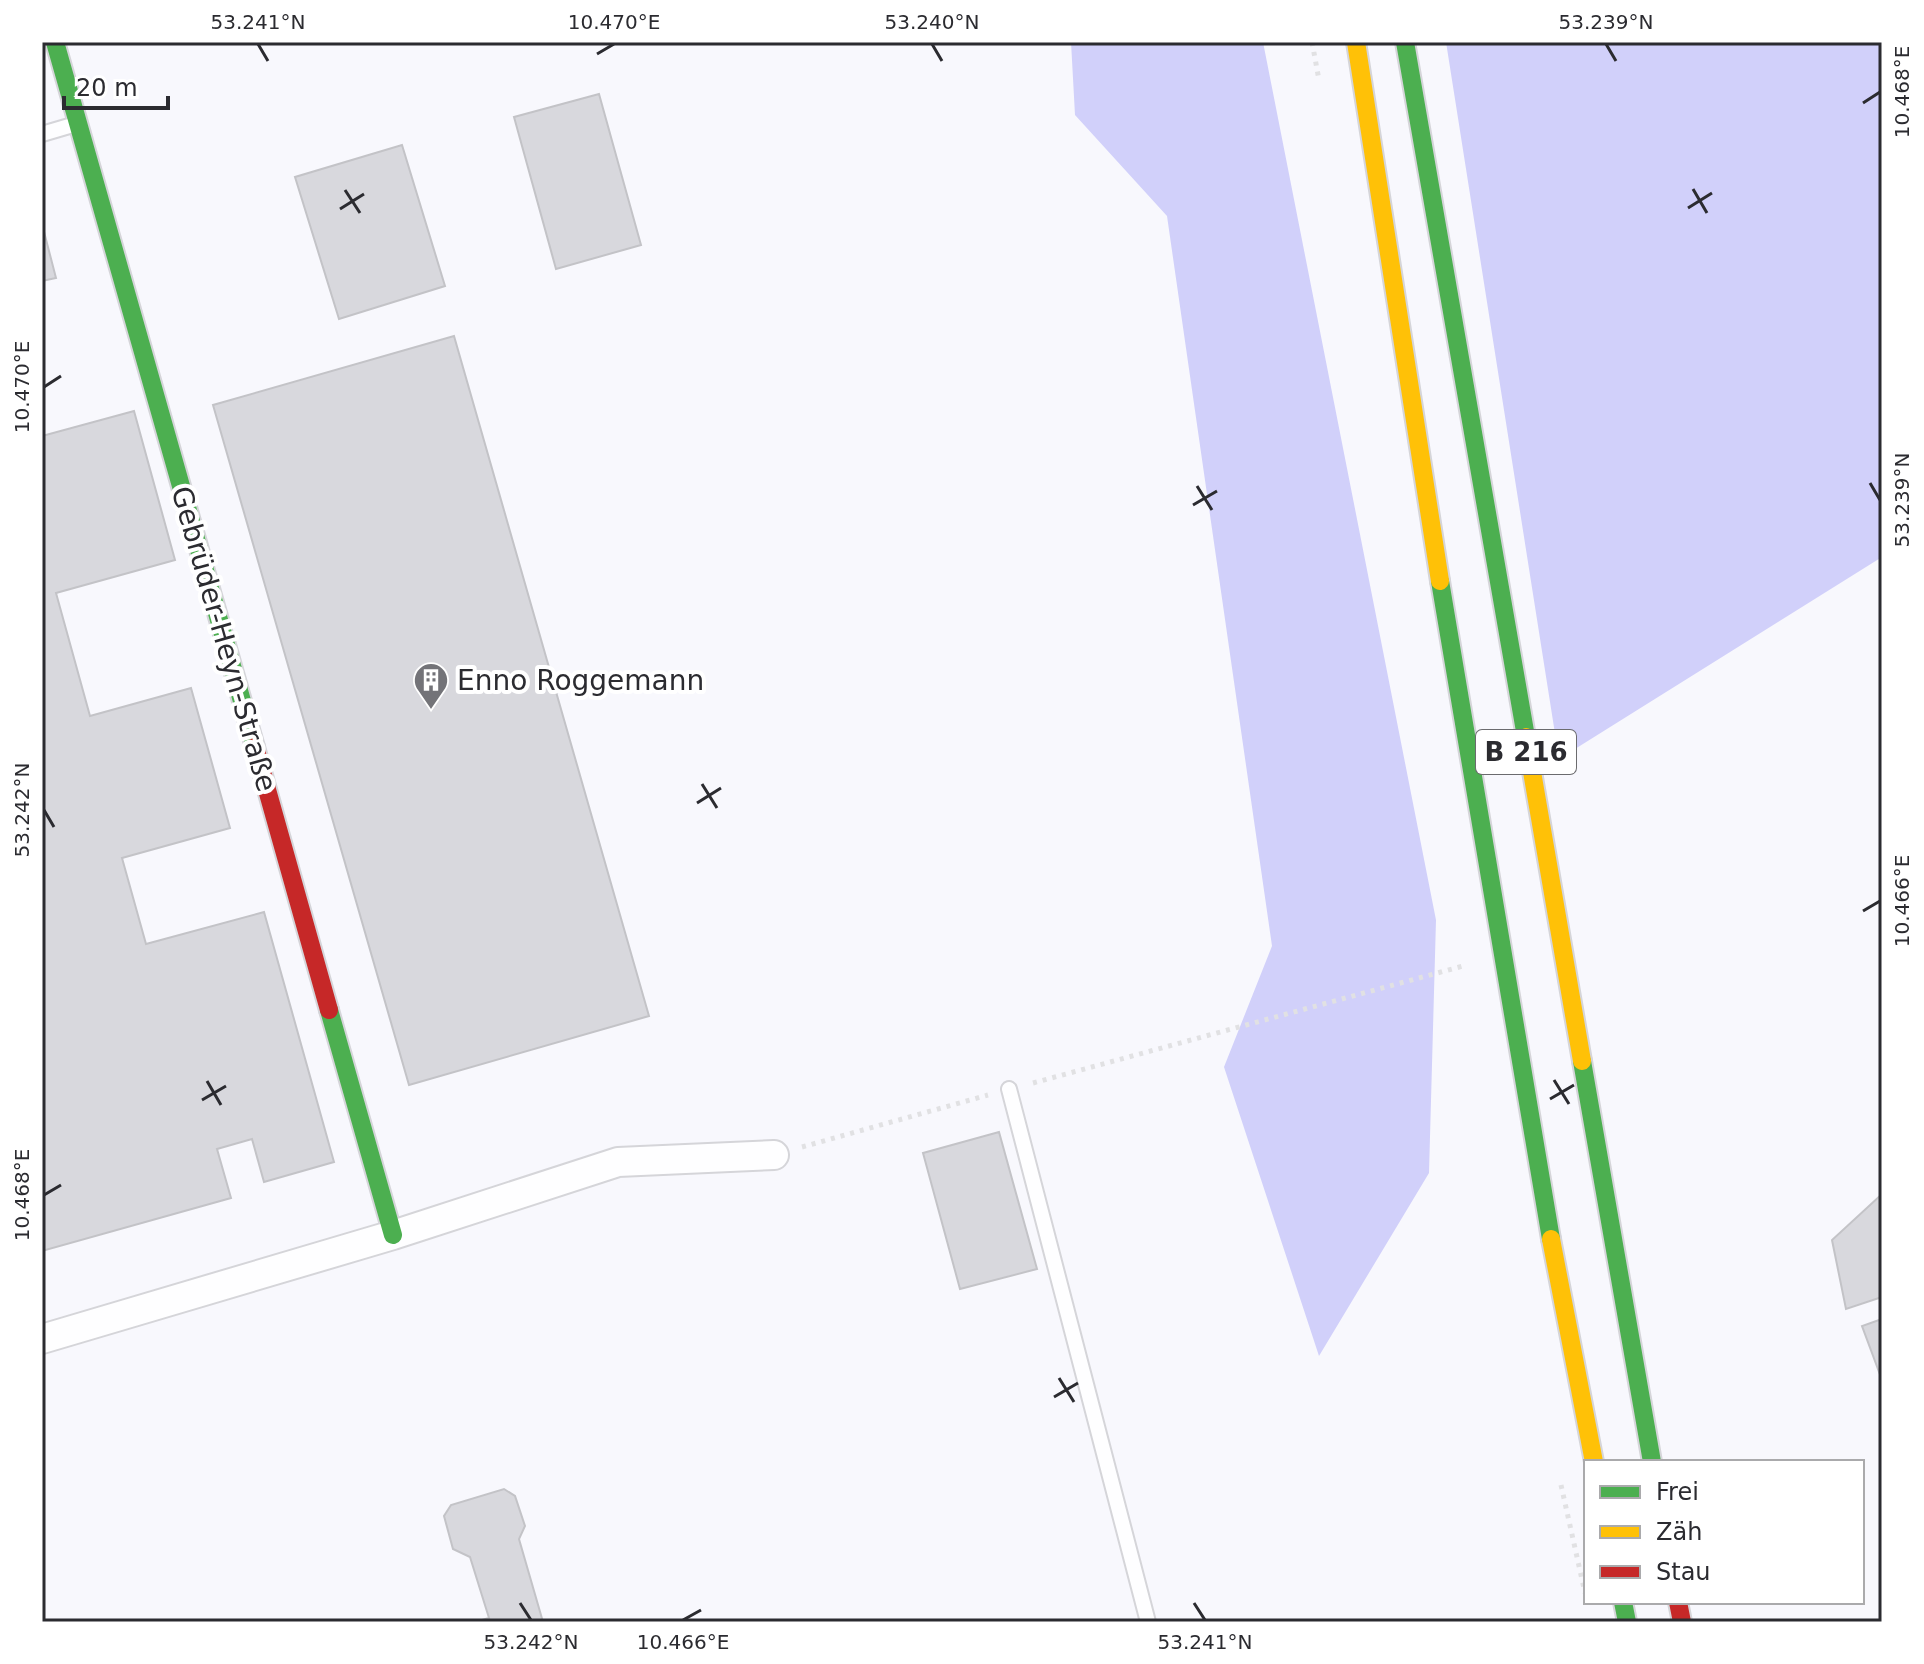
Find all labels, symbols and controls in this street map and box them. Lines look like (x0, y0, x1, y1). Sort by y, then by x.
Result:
text: 53.241°N (211, 10, 305, 34)
text: 10.470°E (568, 10, 660, 34)
text: 53.240°N (885, 10, 979, 34)
text: 53.239°N (1559, 10, 1653, 34)
text: 10.468°E (1890, 46, 1914, 138)
scale bar (64, 60, 168, 110)
text: 20 m (76, 74, 138, 102)
text: 10.470°E (10, 341, 34, 433)
text: 53.239°N (1890, 453, 1914, 547)
street label: Gebrüder-Heyn-Straße (165, 483, 283, 795)
building icon: Enno Roggemann (412, 661, 450, 711)
place label: Enno Roggemann (457, 664, 704, 697)
road number: B 216 (1476, 730, 1576, 774)
text: 53.242°N (10, 763, 34, 857)
text: 10.466°E (1890, 855, 1914, 947)
text: 10.468°E (10, 1149, 34, 1241)
legend (1584, 1460, 1864, 1604)
text: Frei (1656, 1478, 1699, 1506)
text: Zäh (1656, 1518, 1702, 1546)
text: Stau (1656, 1558, 1711, 1586)
text: 53.242°N (484, 1630, 578, 1654)
text: 10.466°E (637, 1630, 729, 1654)
text: 53.241°N (1158, 1630, 1252, 1654)

